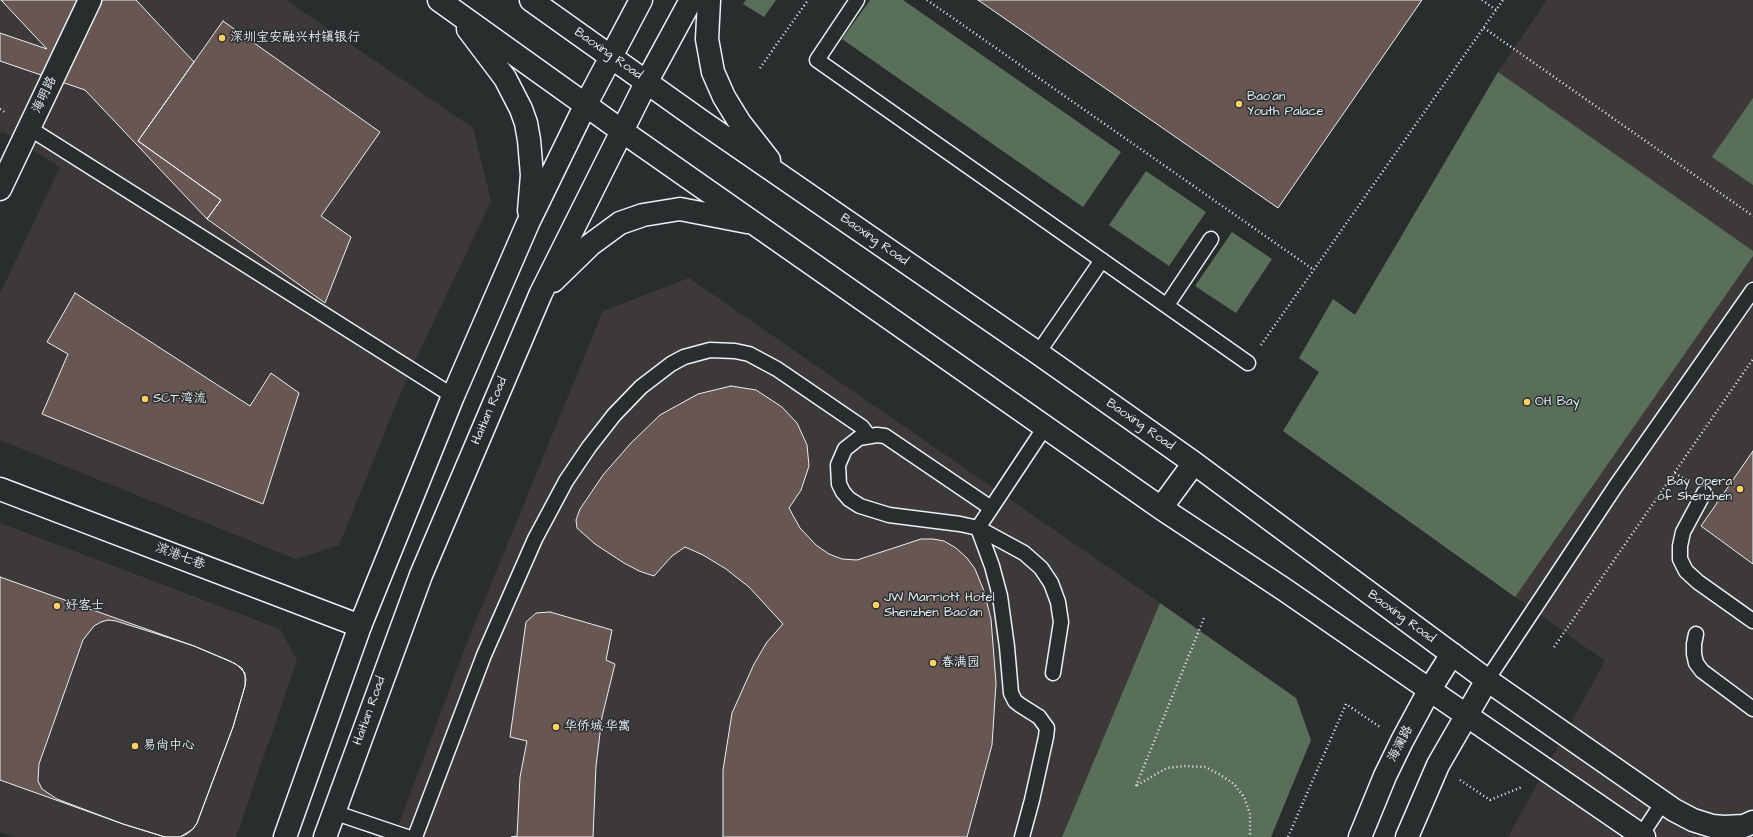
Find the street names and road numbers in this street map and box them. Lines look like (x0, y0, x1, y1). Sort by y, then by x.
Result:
street label: Baoxing Road (571, 25, 645, 83)
street label: 海明路 (29, 74, 61, 116)
street label: Baoxing Road (837, 211, 911, 269)
street label: Haitian Road (469, 375, 511, 447)
street label: Baoxing Road (1103, 396, 1177, 454)
street label: 滨港七巷 (153, 540, 207, 574)
street label: Baoxing Road (1364, 587, 1438, 647)
street label: Haitian Road (350, 675, 390, 747)
street label: 海澜路 (1385, 723, 1417, 765)

